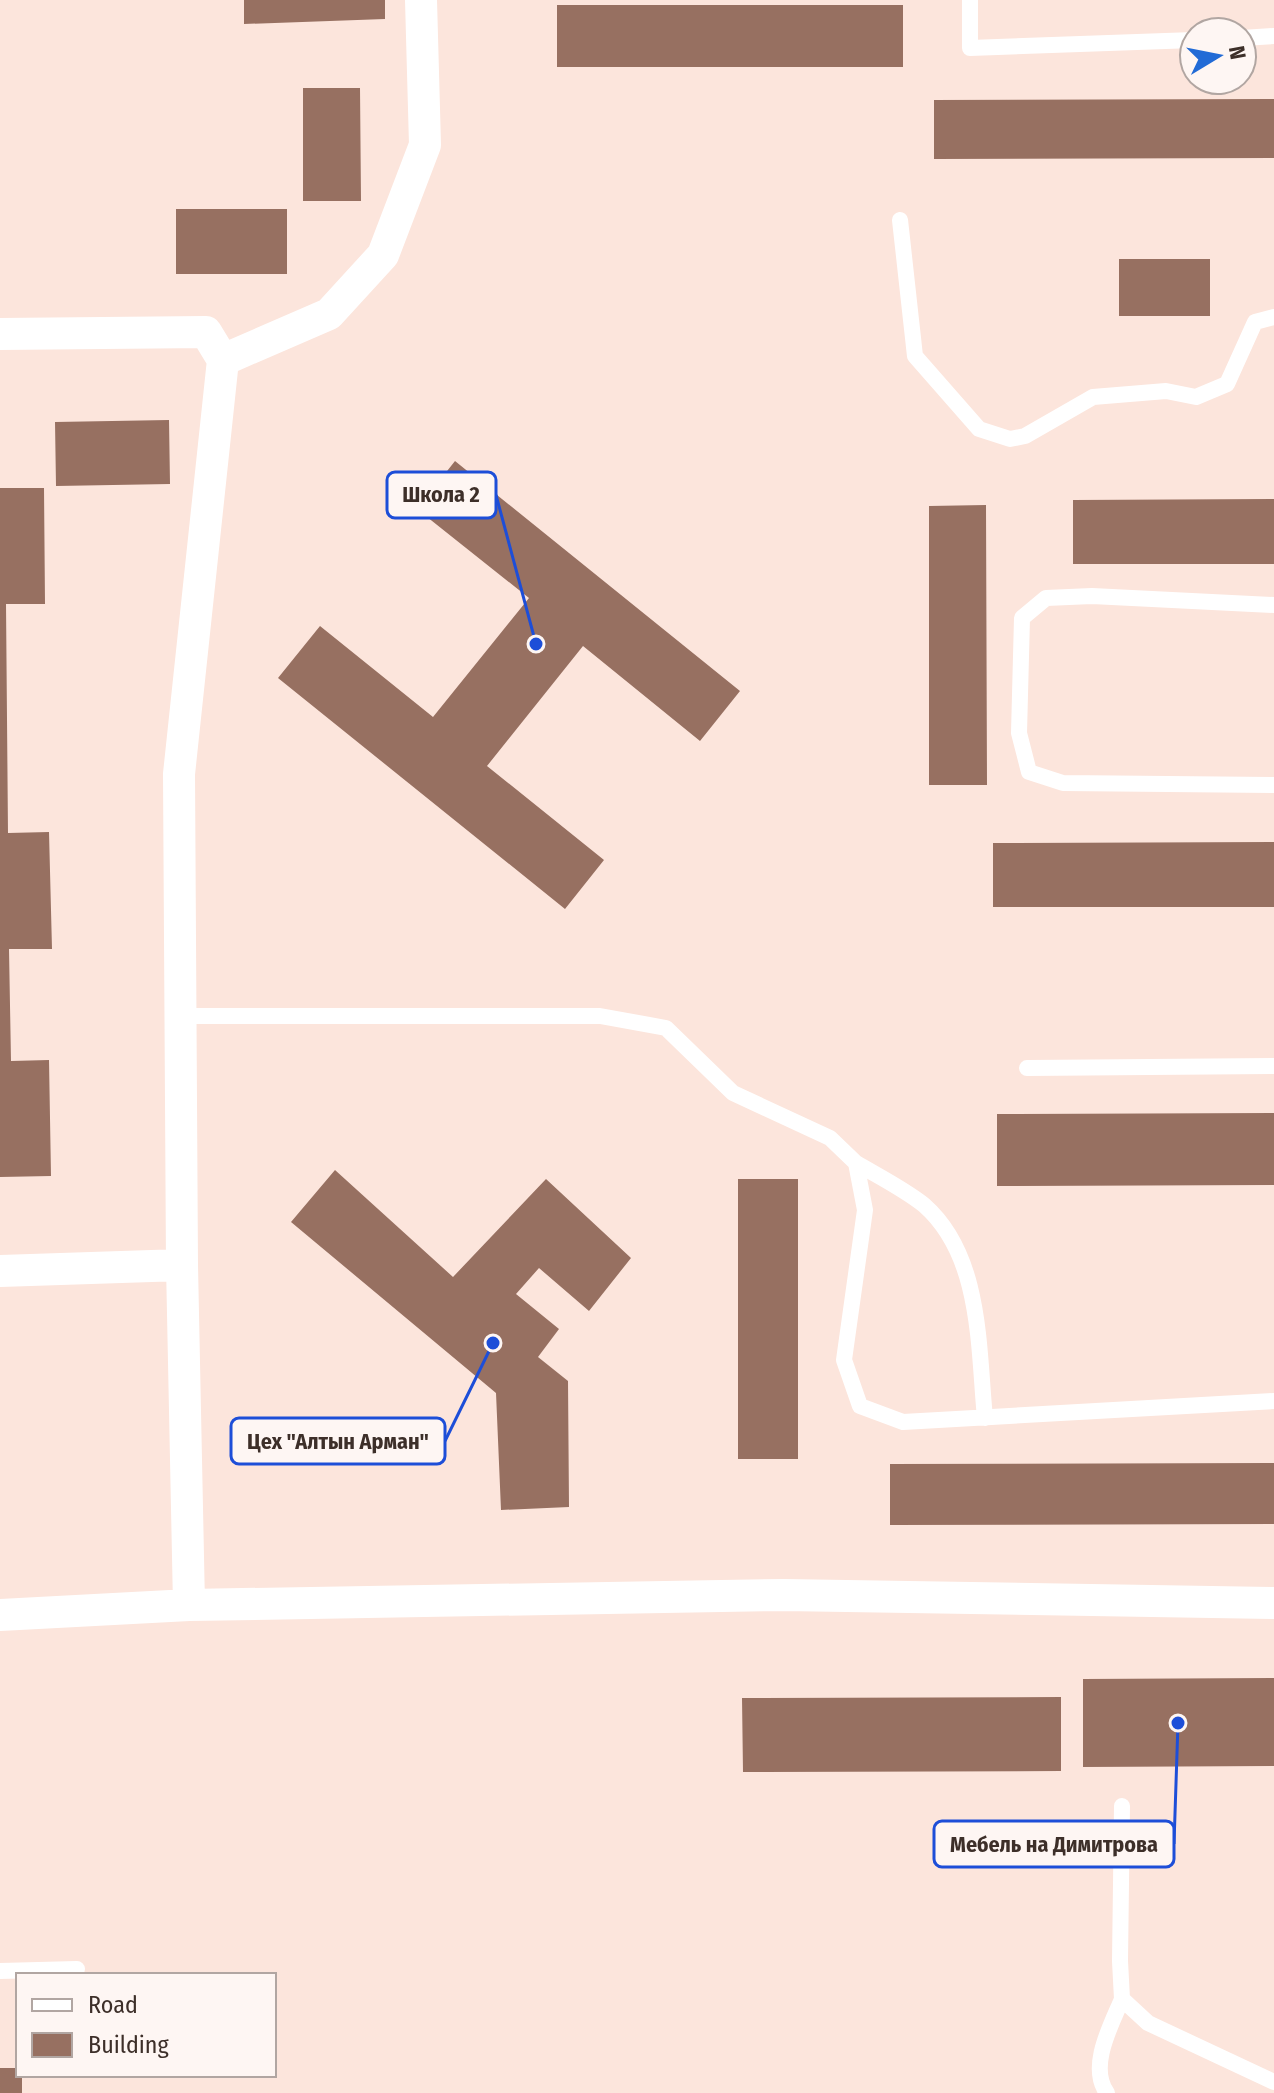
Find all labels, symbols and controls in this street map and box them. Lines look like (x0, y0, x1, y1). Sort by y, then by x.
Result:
north arrow (1178, 16, 1258, 96)
text: N (1223, 44, 1252, 61)
callout: Школа 2 (387, 472, 496, 518)
text: Школа 2 (402, 481, 480, 508)
callout: Цех "Алтын Арман" (231, 1418, 445, 1464)
text: Цех "Алтын Арман" (247, 1428, 429, 1455)
callout: Мебель на Димитрова (934, 1821, 1174, 1867)
text: Мебель на Димитрова (950, 1831, 1158, 1858)
legend (16, 1973, 276, 2077)
text: Road (88, 1991, 138, 2019)
text: Building (88, 2031, 170, 2059)

